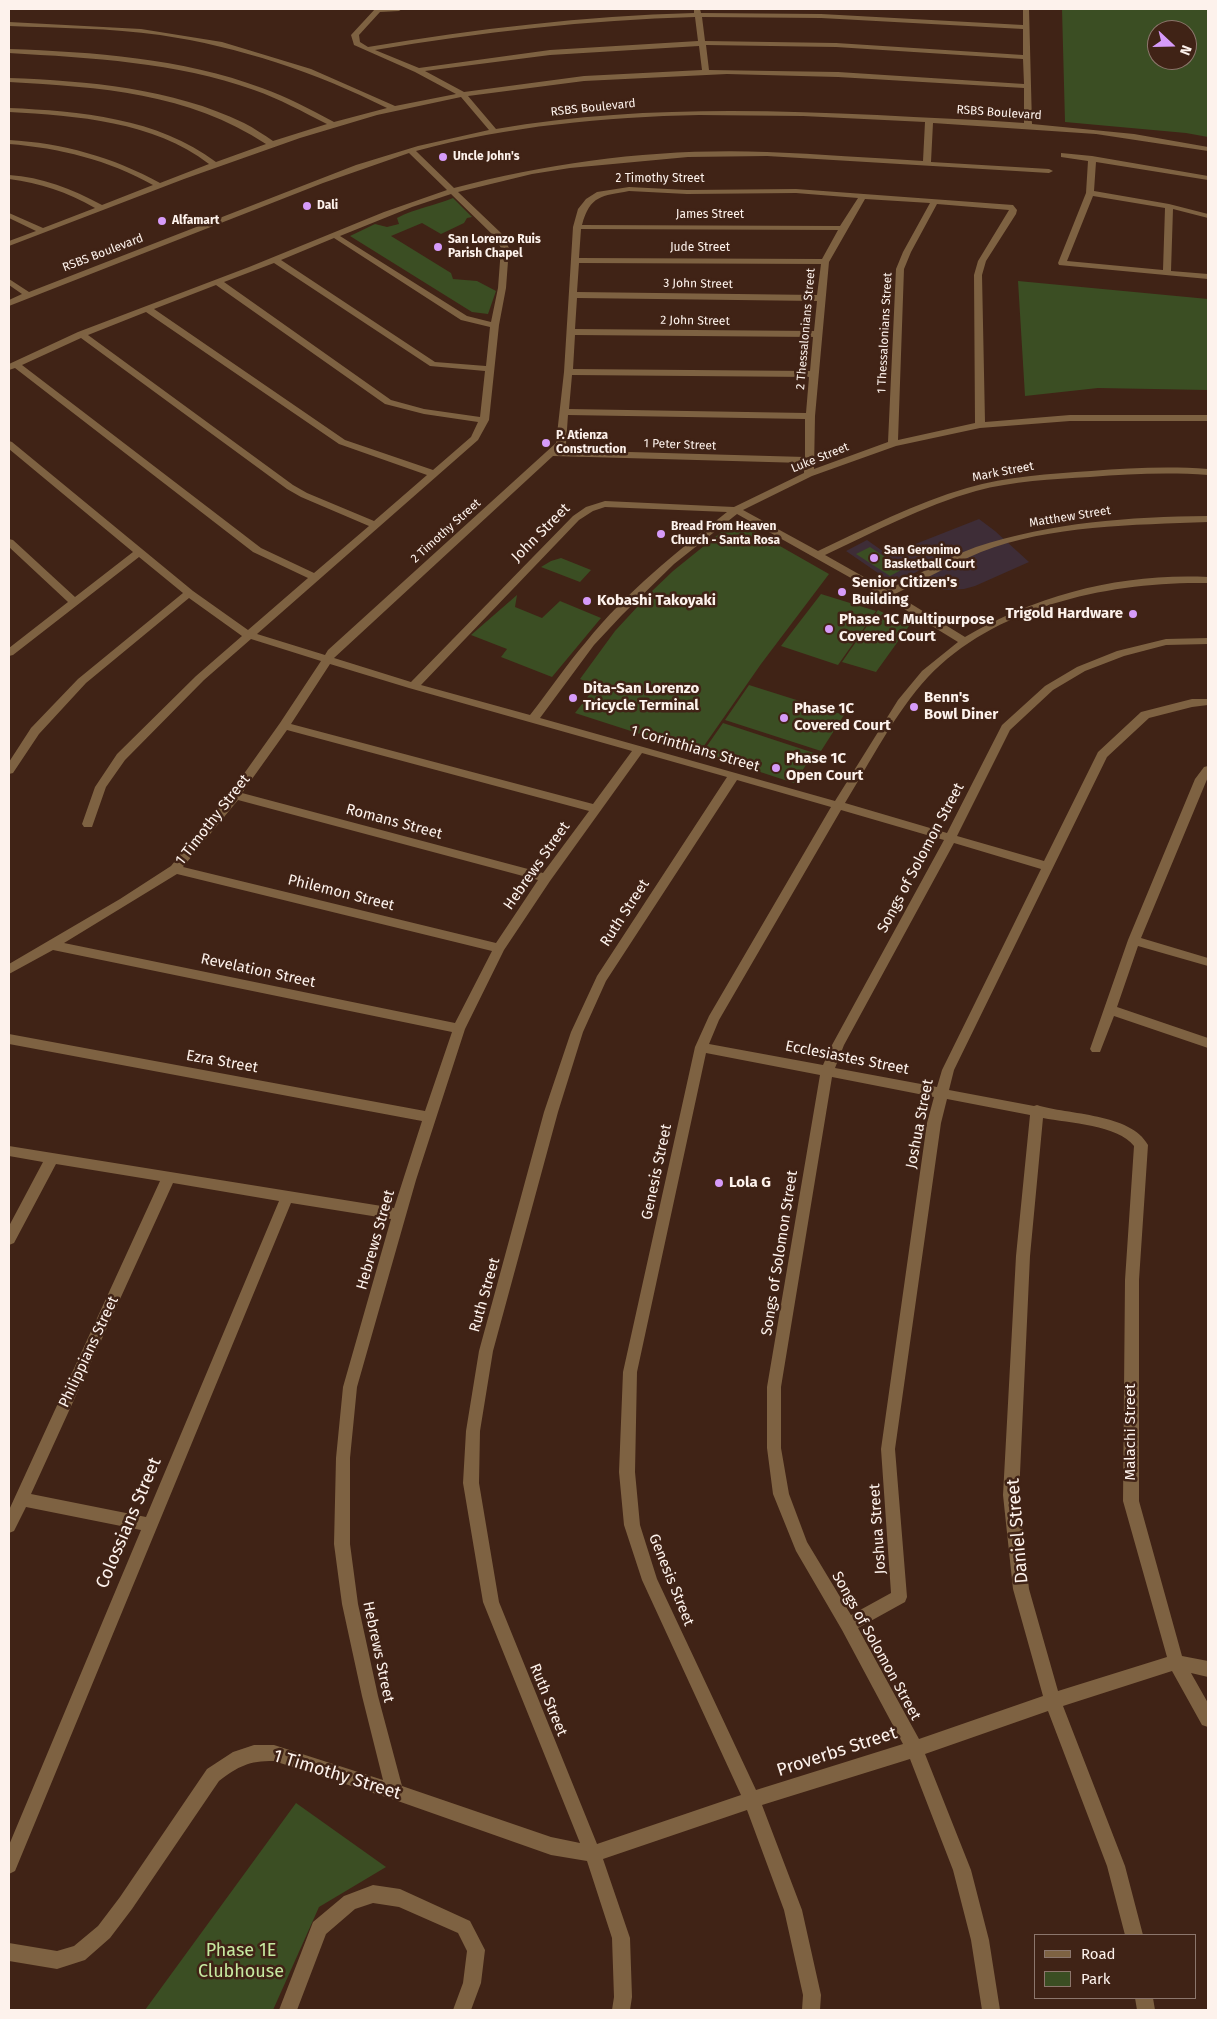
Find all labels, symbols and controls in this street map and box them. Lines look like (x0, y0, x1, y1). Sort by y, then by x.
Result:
north arrow (1147, 20, 1197, 70)
text: N (1176, 43, 1195, 58)
street label: RSBS Boulevard (550, 96, 636, 120)
street label: RSBS Boulevard (956, 103, 1042, 123)
place label: Uncle John's (453, 150, 520, 164)
marker: Uncle John's (437, 151, 449, 163)
street label: 2 Timothy Street (616, 172, 704, 186)
place label: Dali (317, 199, 338, 213)
marker: Dali (301, 200, 313, 212)
street label: James Street (676, 208, 744, 222)
place label: Alfamart (172, 214, 219, 228)
marker: Alfamart (156, 215, 168, 227)
street label: RSBS Boulevard (61, 231, 145, 275)
place label: San Lorenzo Ruis Parish Chapel (448, 233, 541, 261)
marker: San Lorenzo Ruis Parish Chapel (432, 241, 444, 253)
street label: Jude Street (670, 241, 730, 255)
street label: 2 Thessalonians Street (794, 268, 818, 390)
street label: 1 Thessalonians Street (875, 272, 895, 394)
street label: 3 John Street (663, 276, 733, 292)
street label: 2 John Street (660, 313, 730, 329)
place label: P. Atienza Construction (556, 429, 626, 457)
marker: P. Atienza Construction (540, 437, 552, 449)
street label: 1 Peter Street (643, 437, 717, 453)
street label: Luke Street (789, 440, 851, 476)
street label: Mark Street (971, 459, 1035, 485)
street label: 2 Timothy Street (408, 496, 484, 566)
street label: John Street (508, 500, 574, 566)
street label: Matthew Street (1028, 503, 1112, 531)
place label: Bread From Heaven Church - Santa Rosa (671, 520, 780, 548)
marker: Bread From Heaven Church - Santa Rosa (655, 528, 667, 540)
place label: San Geronimo Basketball Court (884, 544, 975, 572)
marker: San Geronimo Basketball Court (868, 552, 880, 564)
place label: Senior Citizen's Building (852, 574, 957, 609)
marker: Senior Citizen's Building (836, 586, 848, 598)
place label: Kobashi Takoyaki (597, 592, 716, 610)
marker: Kobashi Takoyaki (581, 595, 593, 607)
place label: Trigold Hardware (1006, 605, 1123, 623)
marker: Trigold Hardware (1127, 608, 1139, 620)
place label: Phase 1C Multipurpose Covered Court (839, 611, 994, 646)
marker: Phase 1C Multipurpose Covered Court (823, 623, 835, 635)
place label: Dita-San Lorenzo Tricycle Terminal (583, 680, 699, 715)
place label: Benn's Bowl Diner (924, 689, 998, 724)
marker: Dita-San Lorenzo Tricycle Terminal (567, 692, 579, 704)
place label: Phase 1C Covered Court (794, 700, 891, 735)
marker: Benn's Bowl Diner (908, 701, 920, 713)
marker: Phase 1C Covered Court (778, 712, 790, 724)
street label: 1 Corinthians Street (628, 722, 762, 776)
place label: Phase 1C Open Court (786, 750, 863, 785)
marker: Phase 1C Open Court (770, 762, 782, 774)
street label: 1 Timothy Street (172, 771, 254, 869)
street label: Songs of Solomon Street (874, 780, 968, 936)
street label: Romans Street (344, 800, 444, 844)
street label: Hebrews Street (500, 819, 574, 913)
street label: Philemon Street (286, 871, 396, 915)
street label: Ruth Street (597, 876, 653, 950)
street label: Revelation Street (199, 950, 317, 992)
street label: Ecclesiastes Street (784, 1037, 910, 1079)
street label: Ezra Street (185, 1047, 259, 1077)
street label: Joshua Street (903, 1078, 937, 1170)
street label: Genesis Street (638, 1122, 676, 1222)
street label: Songs of Solomon Street (758, 1169, 802, 1337)
place label: Lola G (729, 1174, 771, 1192)
marker: Lola G (713, 1177, 725, 1189)
street label: Hebrews Street (353, 1188, 399, 1292)
street label: Ruth Street (466, 1256, 504, 1334)
street label: Philippians Street (55, 1293, 123, 1411)
street label: Malachi Street (1122, 1383, 1140, 1481)
street label: Colossians Street (92, 1454, 166, 1592)
street label: Daniel Street (1003, 1478, 1033, 1584)
street label: Joshua Street (866, 1483, 890, 1575)
street label: Genesis Street (644, 1531, 698, 1629)
street label: Songs of Solomon Street (828, 1568, 924, 1724)
street label: Hebrews Street (358, 1600, 398, 1704)
street label: Ruth Street (525, 1661, 571, 1739)
street label: Proverbs Street (774, 1722, 900, 1782)
street label: 1 Timothy Street (271, 1745, 403, 1805)
legend (1034, 1934, 1197, 1999)
park label: Phase 1E Clubhouse (198, 1940, 284, 1982)
text: Road (1081, 1945, 1116, 1963)
text: Park (1081, 1970, 1111, 1988)

